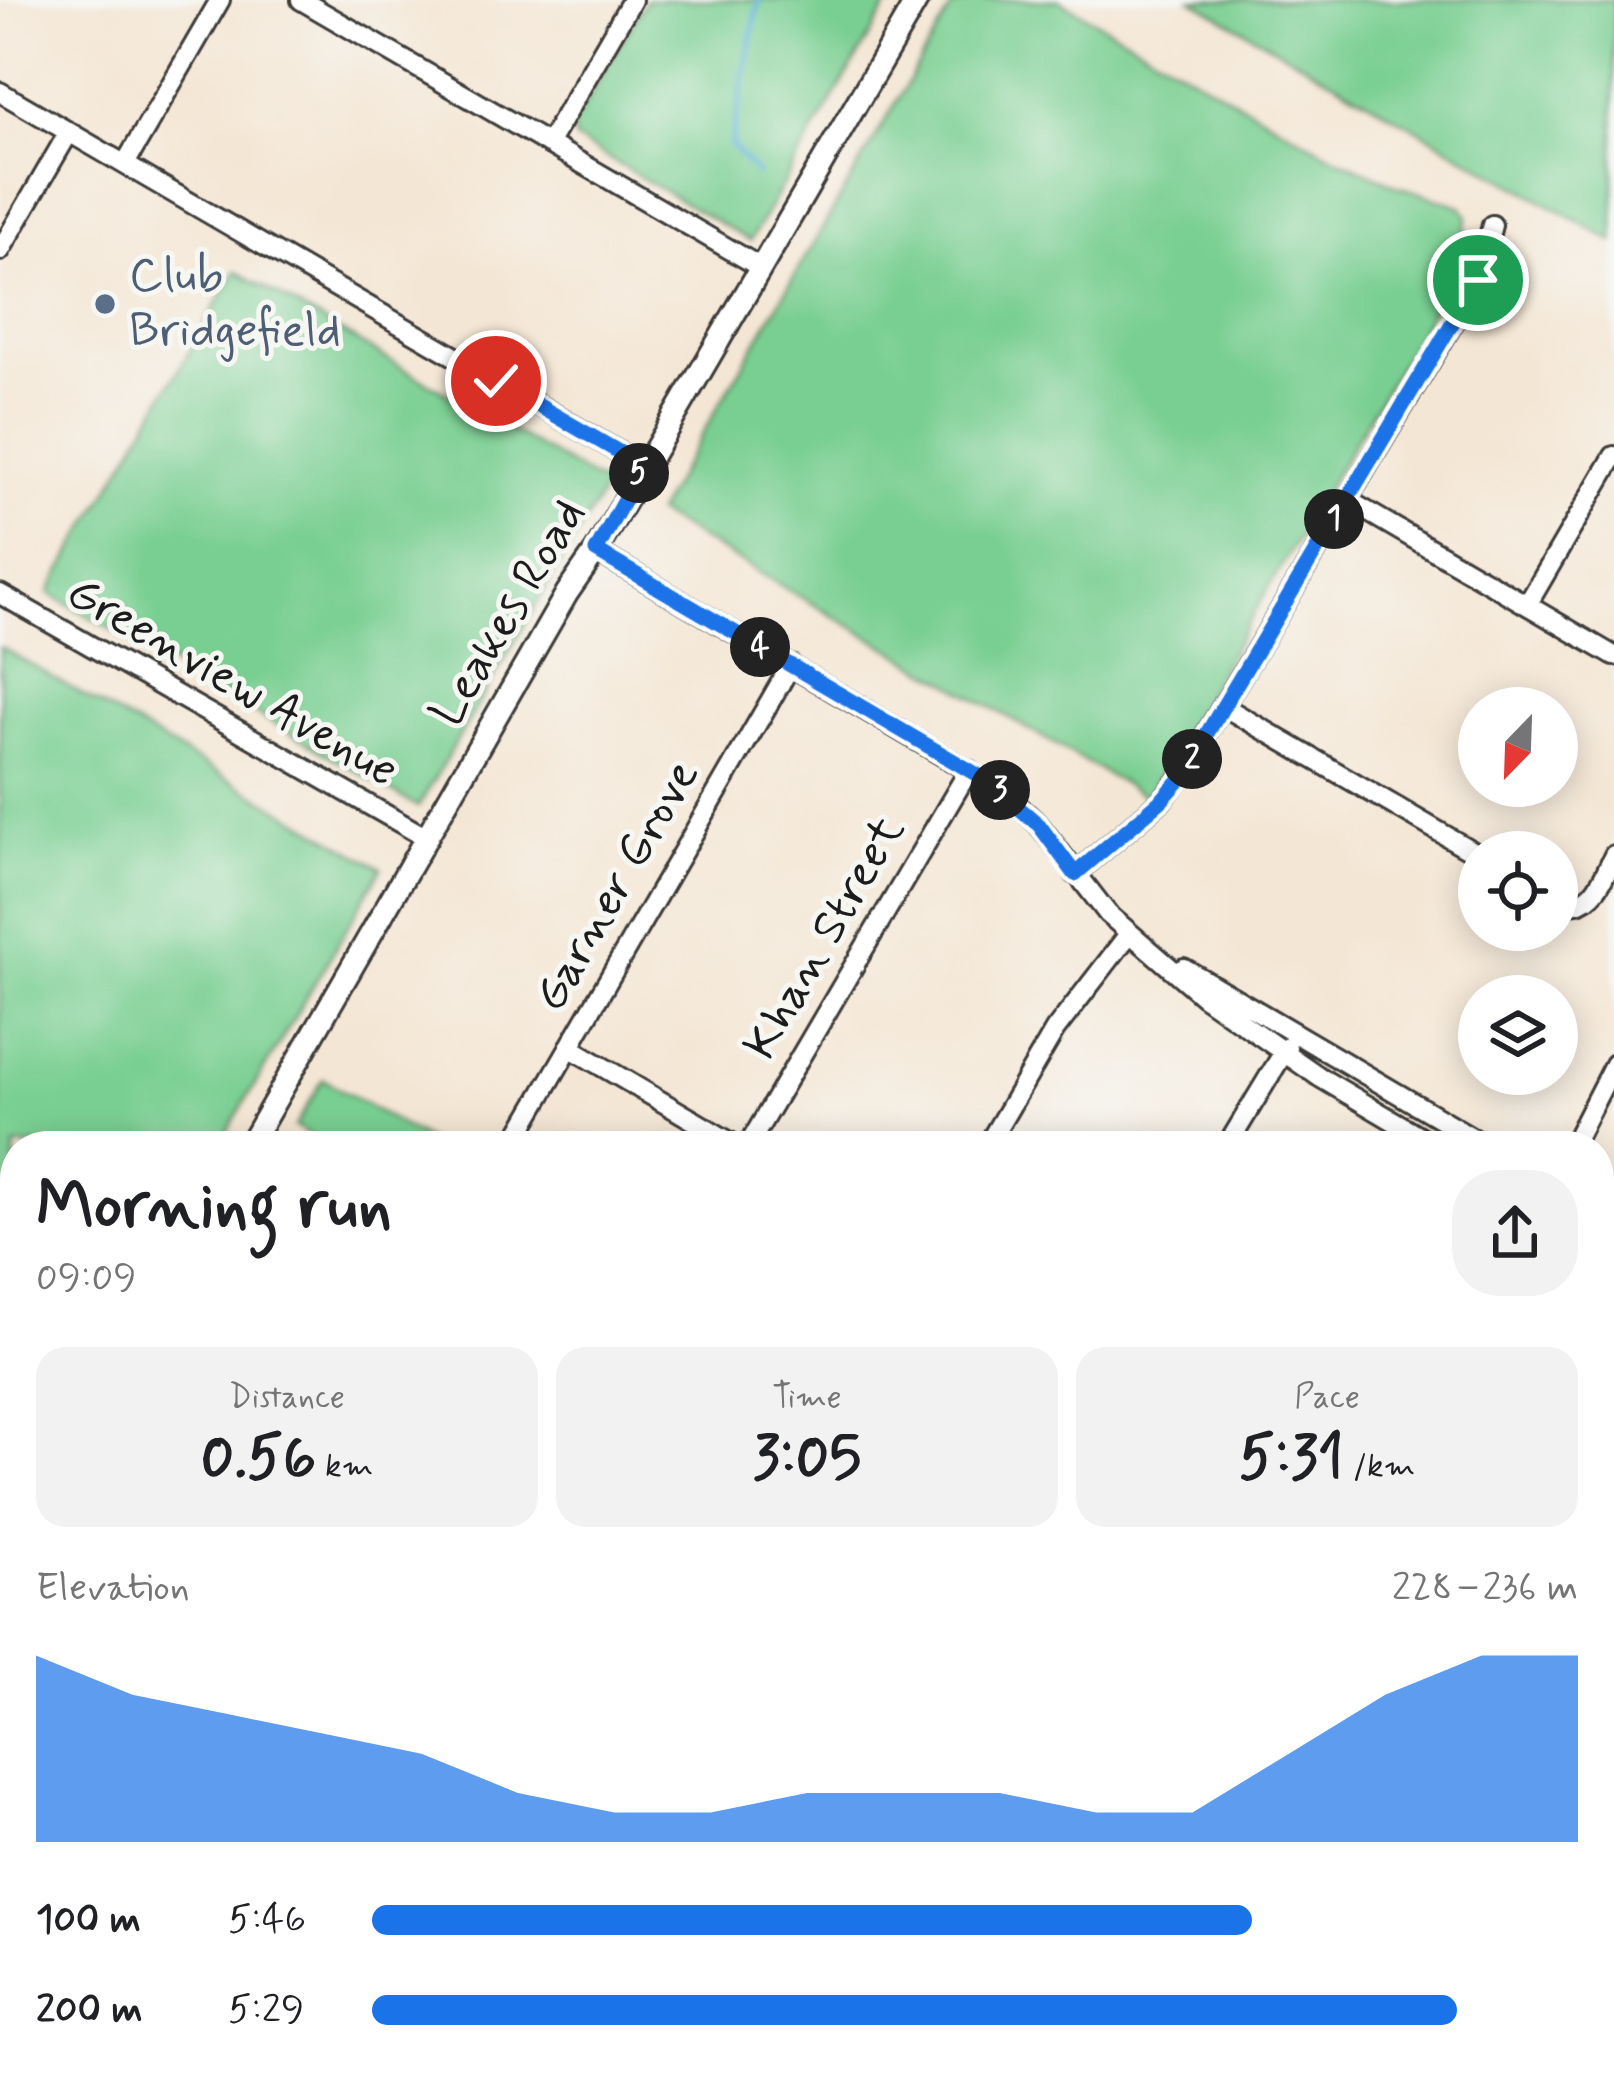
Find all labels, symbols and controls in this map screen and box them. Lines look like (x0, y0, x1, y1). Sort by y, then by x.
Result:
pin (1427, 229, 1529, 331)
place label: Club Bridgefield (129, 245, 341, 363)
icon: arrive (1445, 247, 1511, 313)
marker: Club Bridgefield (92, 291, 118, 317)
pin (445, 330, 547, 432)
icon: check (463, 348, 529, 414)
pin: 5 (609, 443, 669, 503)
text: 5 (629, 451, 649, 495)
street label: Leakes Road (417, 488, 601, 738)
pin: 1 (1304, 489, 1364, 549)
text: 1 (1327, 497, 1341, 541)
street label: Greenview Avenue (55, 561, 409, 803)
pin: 4 (730, 617, 790, 677)
text: 4 (750, 625, 770, 669)
north arrow (1458, 687, 1578, 807)
map controls (1458, 687, 1578, 1095)
pin: 2 (1162, 729, 1222, 789)
text: 2 (1184, 737, 1200, 781)
street label: Garner Grove (520, 749, 714, 1023)
pin: 3 (970, 760, 1030, 820)
text: 3 (993, 768, 1007, 812)
street label: Khan Street (730, 805, 920, 1071)
button: locate (1458, 831, 1578, 951)
button: layers (1458, 975, 1578, 1095)
text: Morning run (36, 1165, 392, 1251)
button: share (1452, 1170, 1578, 1296)
text: 09:09 (36, 1253, 137, 1304)
text: Distance (229, 1376, 345, 1420)
text: Time (772, 1376, 842, 1420)
text: Pace (1294, 1376, 1360, 1420)
text: 0.56 (201, 1420, 316, 1499)
text: 3:05 (753, 1420, 861, 1499)
text: 5:31 (1239, 1420, 1344, 1499)
text: km (316, 1445, 373, 1489)
text: /km (1344, 1445, 1415, 1489)
text: Elevation (36, 1563, 190, 1614)
text: 228–236 m (1392, 1563, 1578, 1614)
text: 100 m (36, 1895, 141, 1946)
text: 5:46 (228, 1895, 306, 1946)
text: 200 m (36, 1985, 142, 2036)
text: 5:29 (228, 1985, 304, 2036)

